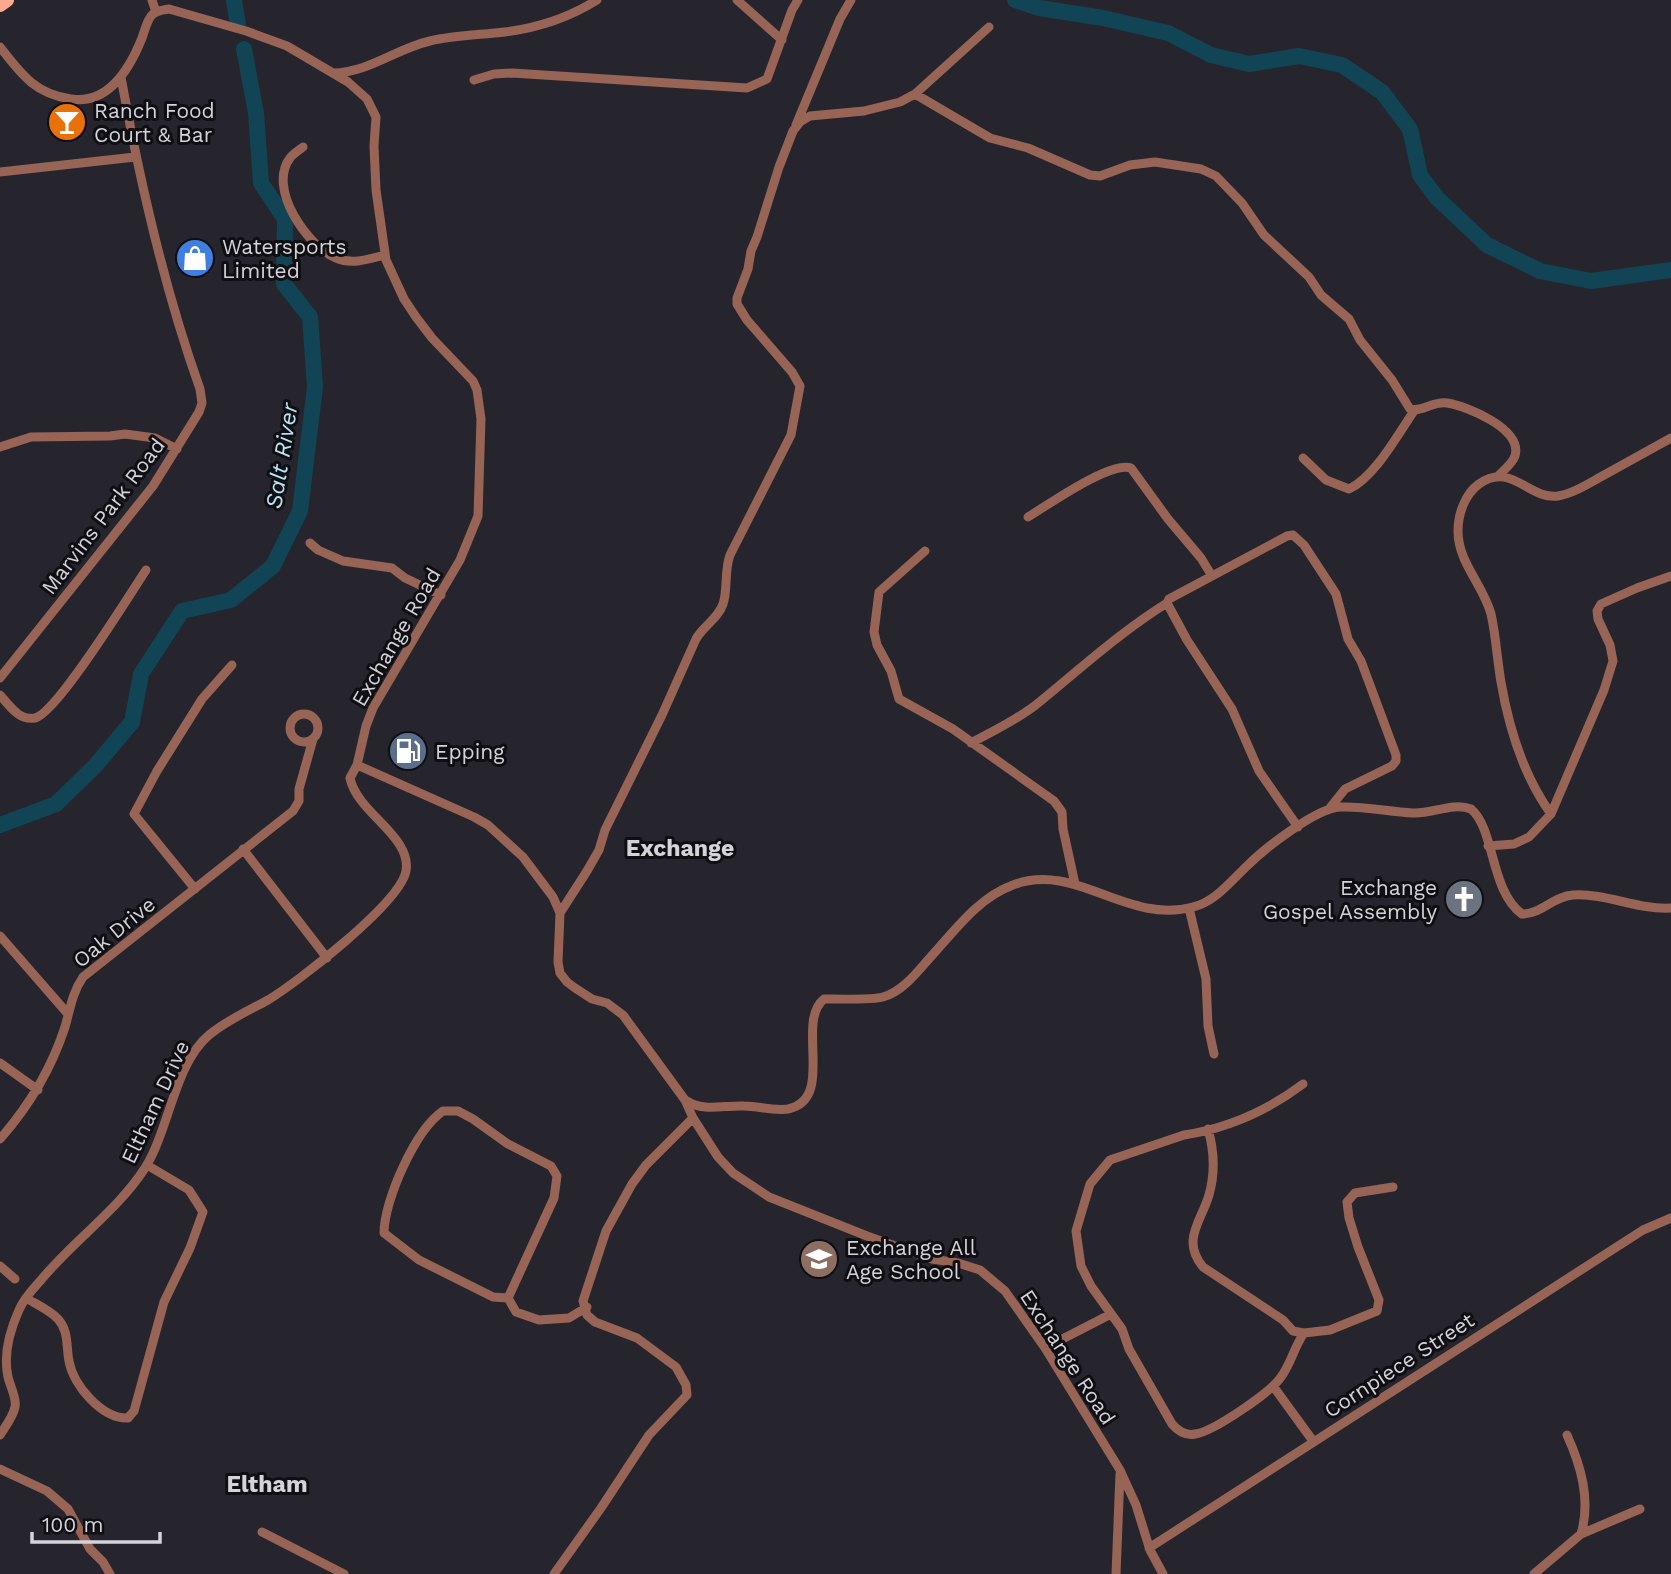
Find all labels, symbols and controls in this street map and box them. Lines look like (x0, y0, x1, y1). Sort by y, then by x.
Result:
place label: Ranch Food Court & Bar (94, 98, 215, 147)
bar icon: Ranch Food Court & Bar (46, 101, 88, 143)
place label: Watersports Limited (222, 234, 347, 283)
shop icon: Watersports Limited (174, 237, 216, 279)
water label: Salt River (260, 400, 304, 511)
street label: Marvins Park Road (36, 433, 170, 599)
street label: Exchange Road (346, 563, 446, 711)
fuel station icon: Epping (387, 730, 429, 772)
place label: Epping (435, 739, 505, 764)
district label: Exchange (626, 835, 734, 862)
place label: Exchange Gospel Assembly (1263, 875, 1437, 924)
church icon: Exchange Gospel Assembly (1443, 878, 1485, 920)
street label: Oak Drive (68, 891, 160, 973)
street label: Eltham Drive (116, 1037, 194, 1167)
place label: Exchange All Age School (846, 1235, 977, 1284)
school or university icon: Exchange All Age School (798, 1238, 840, 1280)
street label: Exchange Road (1015, 1285, 1121, 1429)
street label: Cornpiece Street (1319, 1307, 1479, 1423)
district label: Eltham (226, 1471, 308, 1498)
scale bar (32, 1500, 159, 1544)
text: 100 m (42, 1512, 104, 1537)

